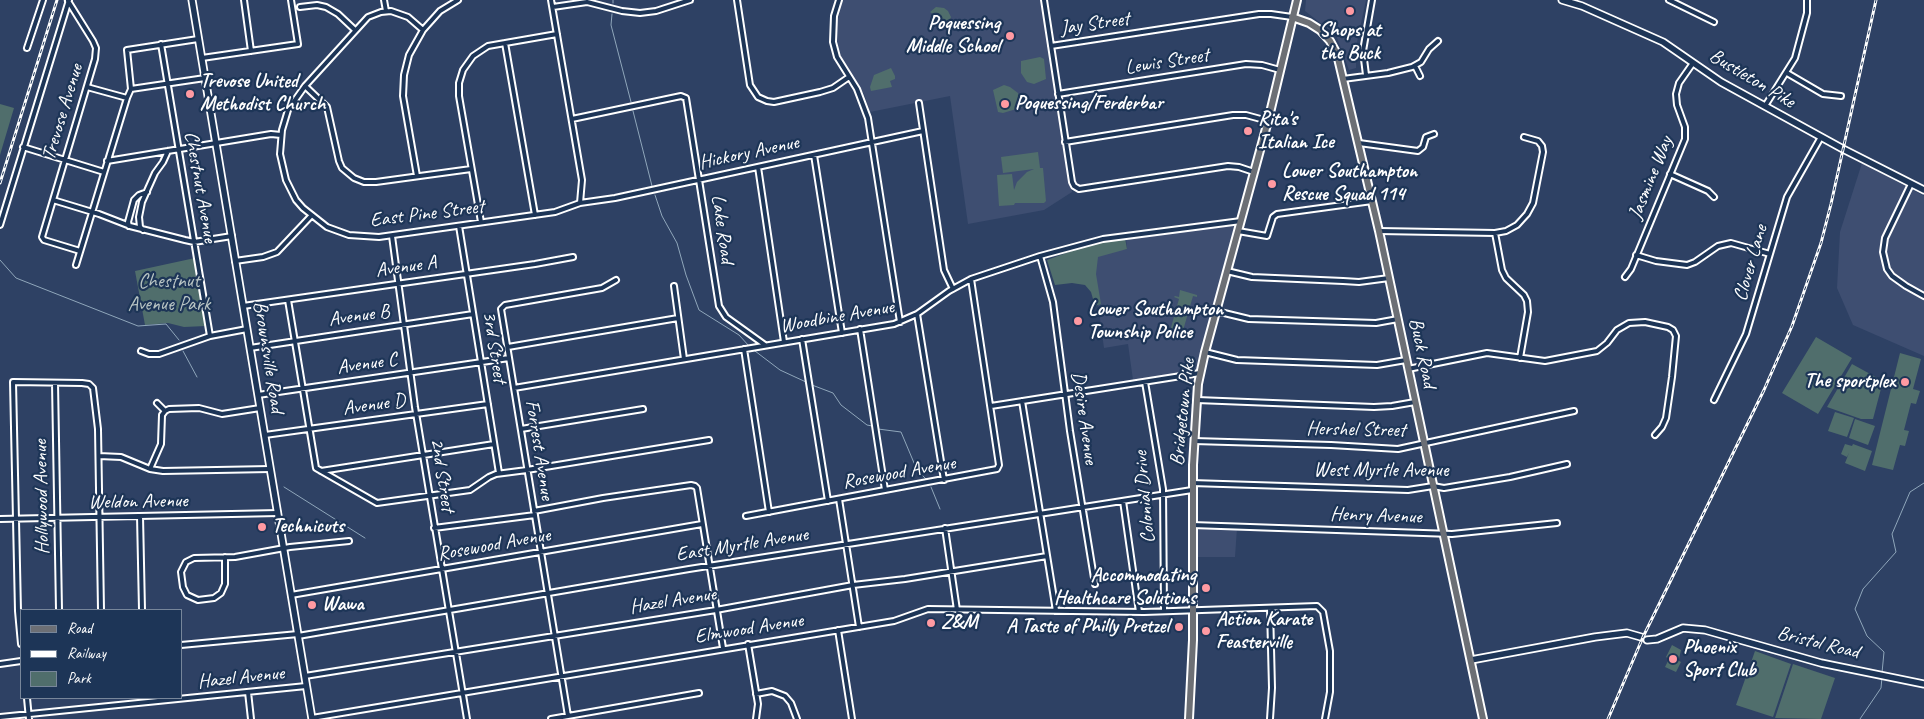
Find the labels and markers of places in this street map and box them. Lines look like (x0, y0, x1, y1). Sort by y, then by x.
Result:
marker: Shops at the Buck (1344, 5, 1356, 17)
place label: Poquessing Middle School (906, 12, 1000, 59)
place label: Shops at the Buck (1319, 19, 1381, 66)
marker: Poquessing Middle School (1004, 30, 1016, 42)
place label: Trevose United Methodist Church (200, 70, 325, 117)
marker: Trevose United Methodist Church (184, 88, 196, 100)
place label: Poquessing/Ferderbar (1015, 92, 1163, 116)
marker: Poquessing/Ferderbar (999, 98, 1011, 110)
place label: Rita's Italian Ice (1258, 108, 1334, 155)
marker: Rita's Italian Ice (1242, 125, 1254, 137)
place label: Lower Southampton Rescue Squad 114 (1282, 160, 1417, 207)
marker: Lower Southampton Rescue Squad 114 (1266, 178, 1278, 190)
place label: Lower Southampton Township Police (1088, 298, 1223, 345)
marker: Lower Southampton Township Police (1072, 315, 1084, 327)
place label: The sportplex (1804, 370, 1895, 394)
marker: The sportplex (1899, 376, 1911, 388)
place label: Technicuts (272, 515, 344, 539)
marker: Technicuts (256, 521, 268, 533)
place label: Accommodating Healthcare Solutions (1054, 564, 1196, 611)
marker: Accommodating Healthcare Solutions (1200, 582, 1212, 594)
place label: Wawa (322, 593, 364, 617)
marker: Wawa (306, 599, 318, 611)
place label: Action Karate Feasterville (1216, 608, 1312, 655)
place label: Z&M (941, 611, 977, 635)
place label: A Taste of Philly Pretzel (1006, 615, 1169, 639)
marker: Z&M (925, 617, 937, 629)
marker: A Taste of Philly Pretzel (1173, 621, 1185, 633)
marker: Action Karate Feasterville (1200, 625, 1212, 637)
place label: Phoenix Sport Club (1683, 636, 1756, 683)
marker: Phoenix Sport Club (1667, 653, 1679, 665)

